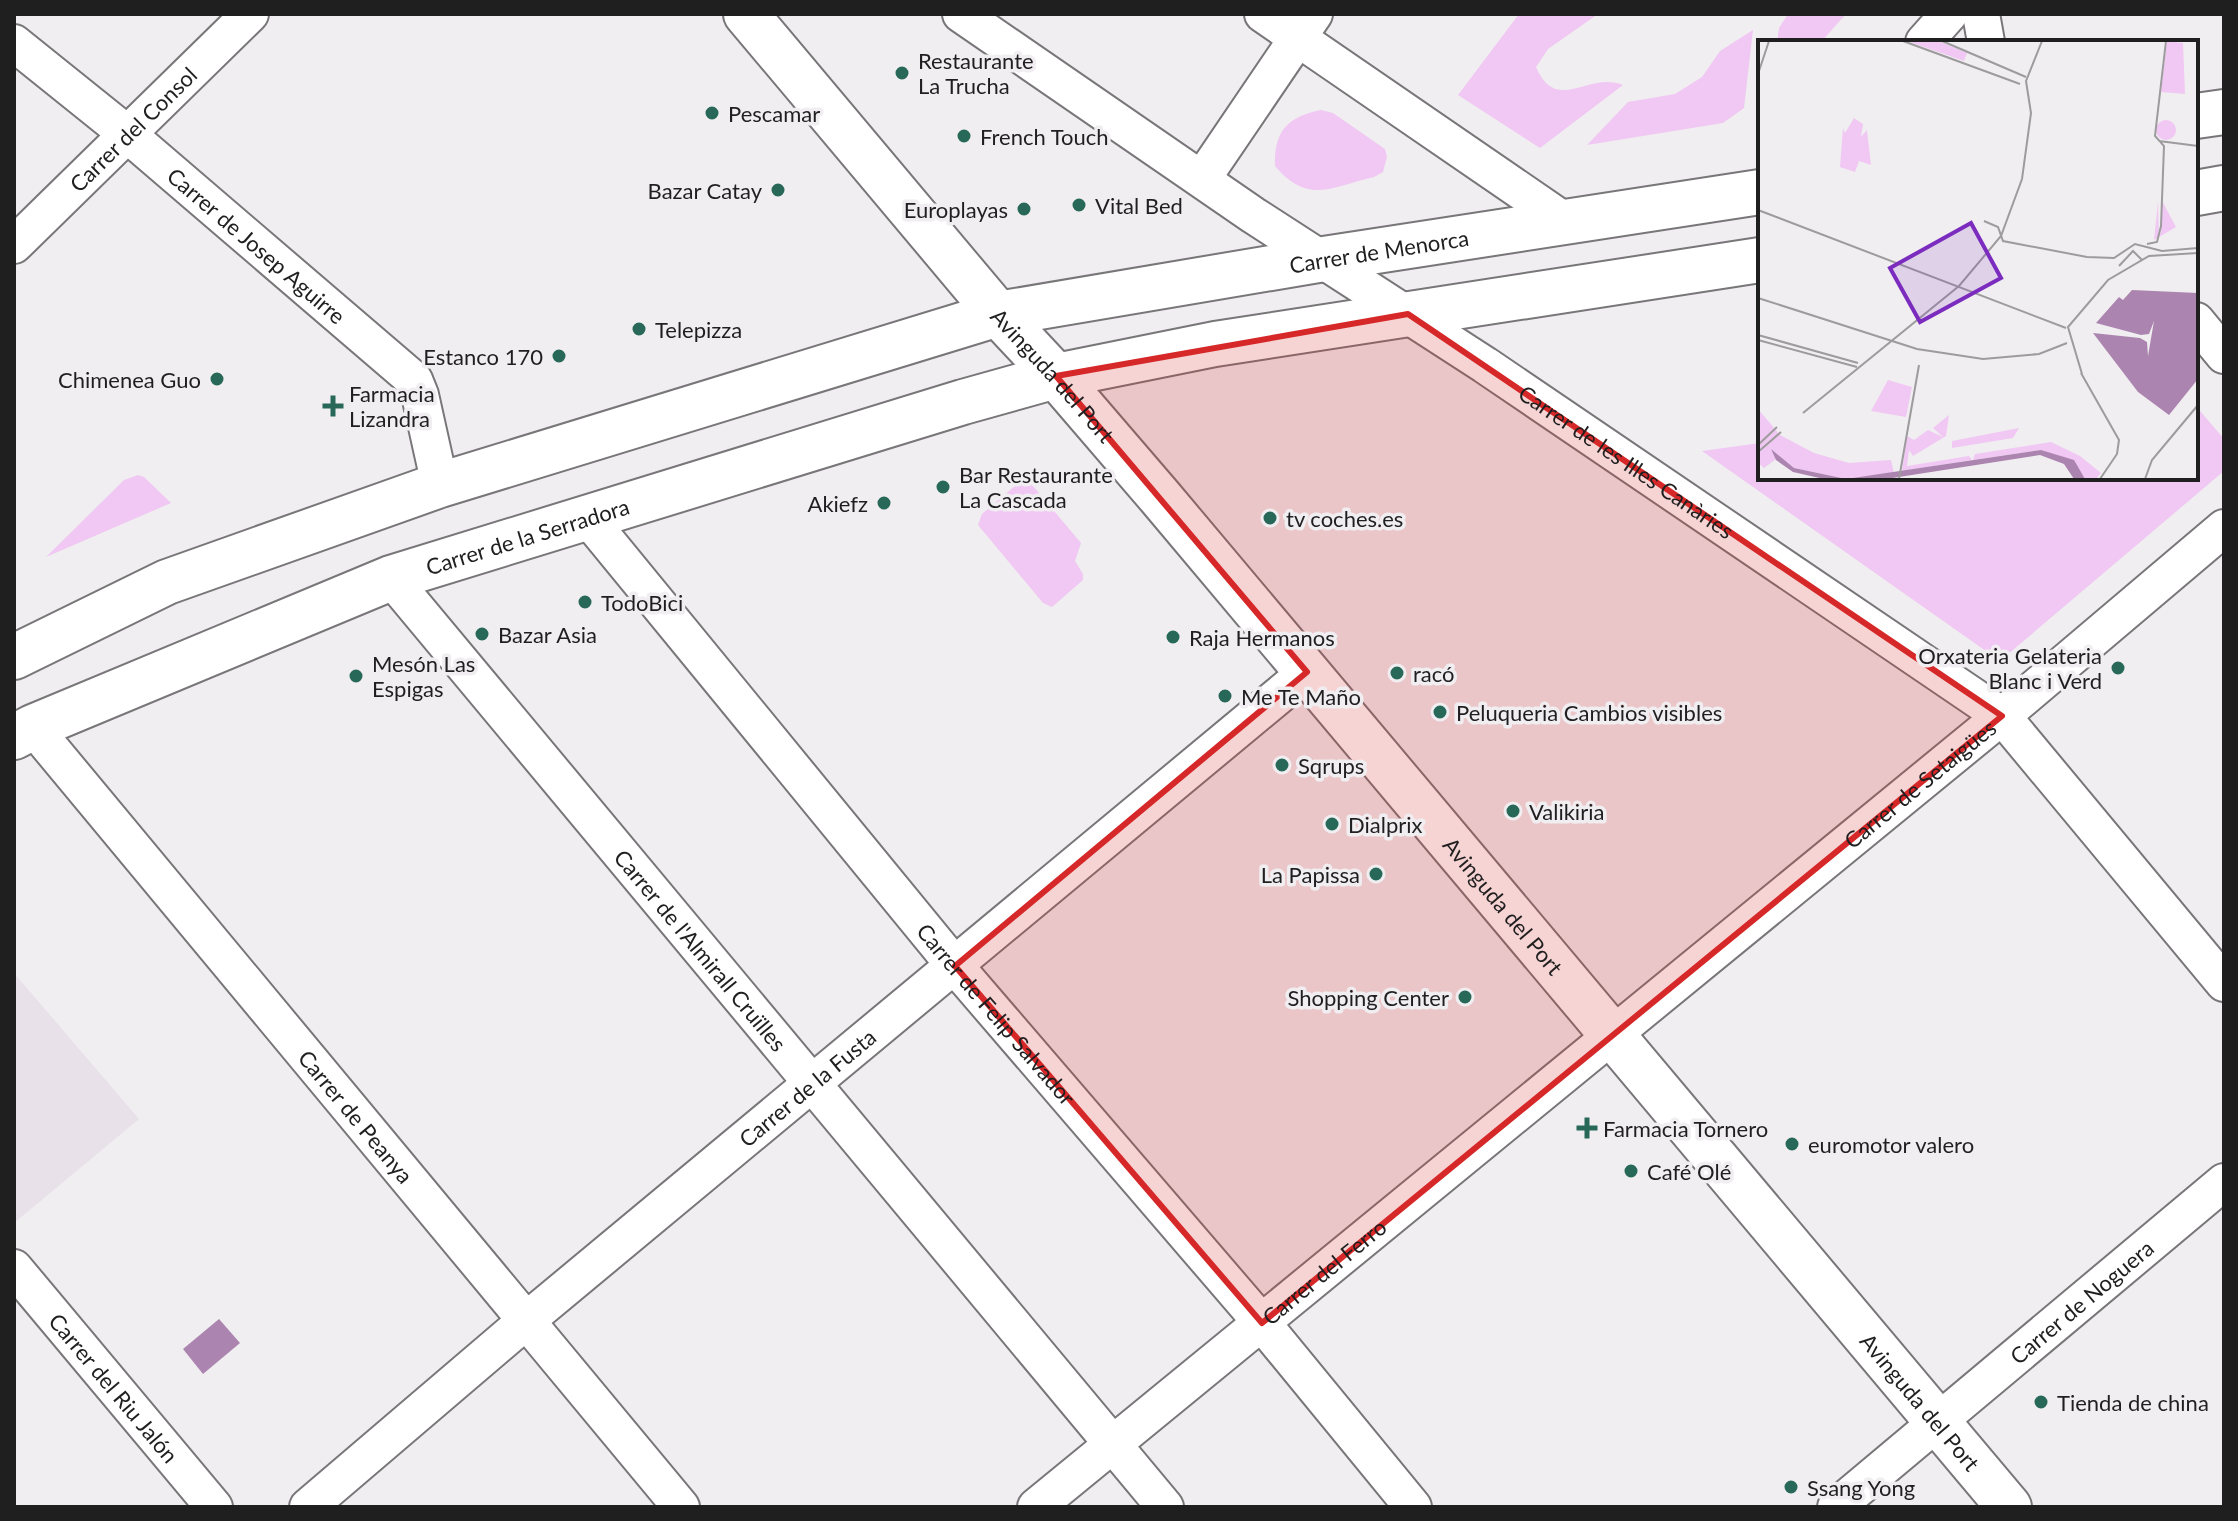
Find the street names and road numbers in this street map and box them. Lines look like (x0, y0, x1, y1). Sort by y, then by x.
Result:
street label: Carrer del Consol (63, 61, 202, 197)
street label: Carrer de Josep Aguirre (162, 161, 351, 329)
street label: Carrer de Menorca (1287, 223, 1471, 278)
street label: Avinguda del Port (986, 302, 1120, 448)
street label: Carrer de les Illes Canàries (1514, 379, 1739, 544)
street label: Carrer de la Serradora (423, 492, 632, 580)
street label: Carrer de Setaigües (1838, 713, 2001, 854)
street label: Avinguda del Port (1438, 831, 1569, 980)
street label: Carrer de l'Almirall Cruïlles (609, 844, 793, 1056)
street label: Carrer de Felip Salvador (912, 918, 1082, 1110)
street label: Carrer de la Fusta (733, 1023, 881, 1152)
street label: Carrer de Peanya (293, 1044, 419, 1188)
street label: Carrer del Ferro (1256, 1213, 1391, 1330)
street label: Carrer de Noguera (2004, 1234, 2158, 1369)
street label: Carrer del Riu Jalón (44, 1307, 184, 1468)
street label: Avinguda del Port (1855, 1327, 1986, 1476)

